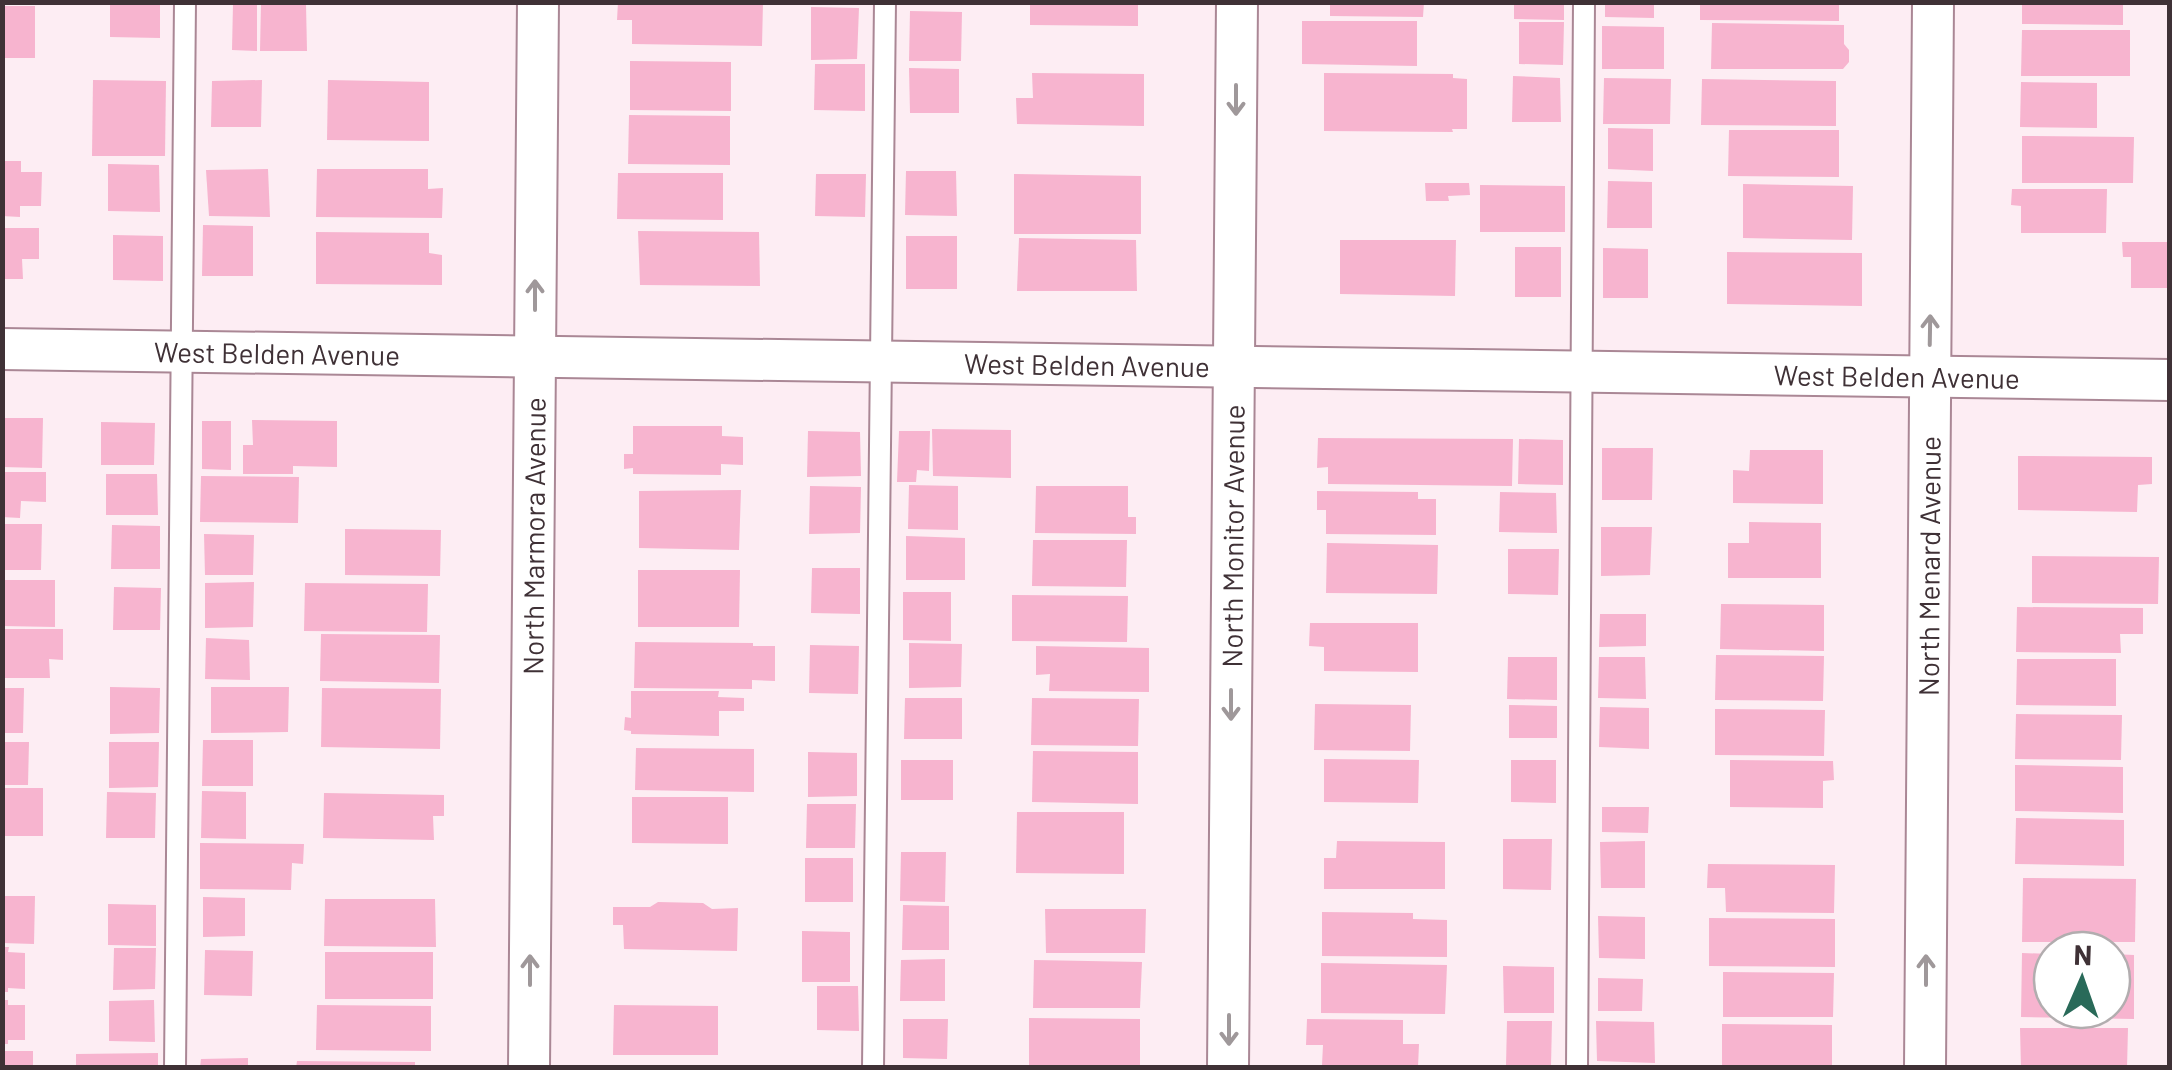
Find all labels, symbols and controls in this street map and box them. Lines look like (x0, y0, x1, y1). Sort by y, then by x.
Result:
one-way arrow (1226, 82, 1246, 115)
one-way arrow (526, 280, 545, 312)
one-way arrow (1920, 315, 1940, 348)
street label: West Belden Avenue (154, 334, 400, 372)
street label: West Belden Avenue (964, 346, 1210, 383)
street label: West Belden Avenue (1774, 357, 2020, 395)
street label: North Marmora Avenue (515, 397, 552, 675)
street label: North Monitor Avenue (1214, 404, 1251, 668)
street label: North Menard Avenue (1911, 436, 1947, 696)
one-way arrow (1222, 688, 1240, 720)
north arrow (2032, 930, 2132, 1030)
text: N (2073, 937, 2093, 971)
one-way arrow (520, 955, 540, 988)
one-way arrow (1916, 955, 1936, 988)
one-way arrow (1219, 1013, 1238, 1045)

